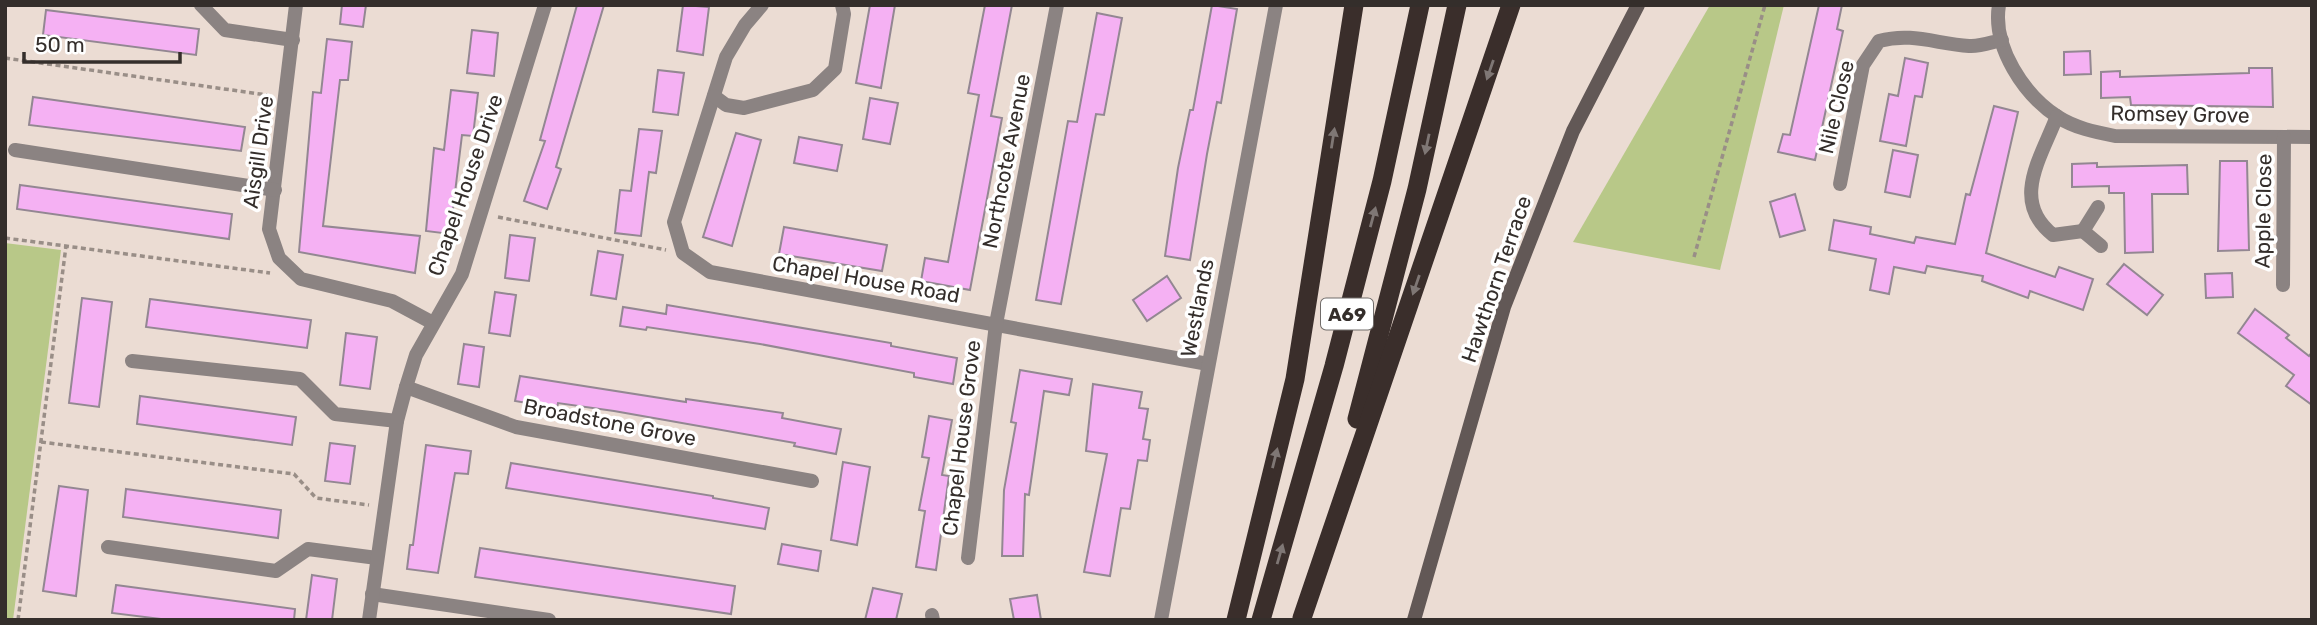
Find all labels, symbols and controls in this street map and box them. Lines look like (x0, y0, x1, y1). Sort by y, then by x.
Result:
scale bar (24, 21, 180, 65)
text: 50 m (35, 32, 85, 57)
street label: Nile Close (1813, 58, 1859, 156)
one-way arrow (1484, 60, 1495, 81)
street label: Northcote Avenue (977, 72, 1035, 250)
street label: Chapel House Drive (422, 91, 508, 279)
street label: Aisgill Drive (238, 94, 278, 210)
street label: Romsey Grove (2110, 100, 2250, 128)
one-way arrow (1328, 127, 1339, 149)
one-way arrow (1421, 133, 1432, 155)
street label: Apple Close (2250, 153, 2276, 269)
street label: Hawthorn Terrace (1456, 192, 1536, 366)
one-way arrow (1368, 206, 1379, 228)
street label: Chapel House Road (770, 250, 962, 308)
street label: Westlands (1175, 257, 1219, 359)
one-way arrow (1410, 275, 1421, 296)
road number: A69 (1321, 298, 1373, 330)
street label: Chapel House Grove (937, 339, 985, 537)
street label: Broadstone Grove (522, 393, 698, 451)
one-way arrow (1270, 447, 1281, 469)
one-way arrow (1276, 543, 1286, 564)

